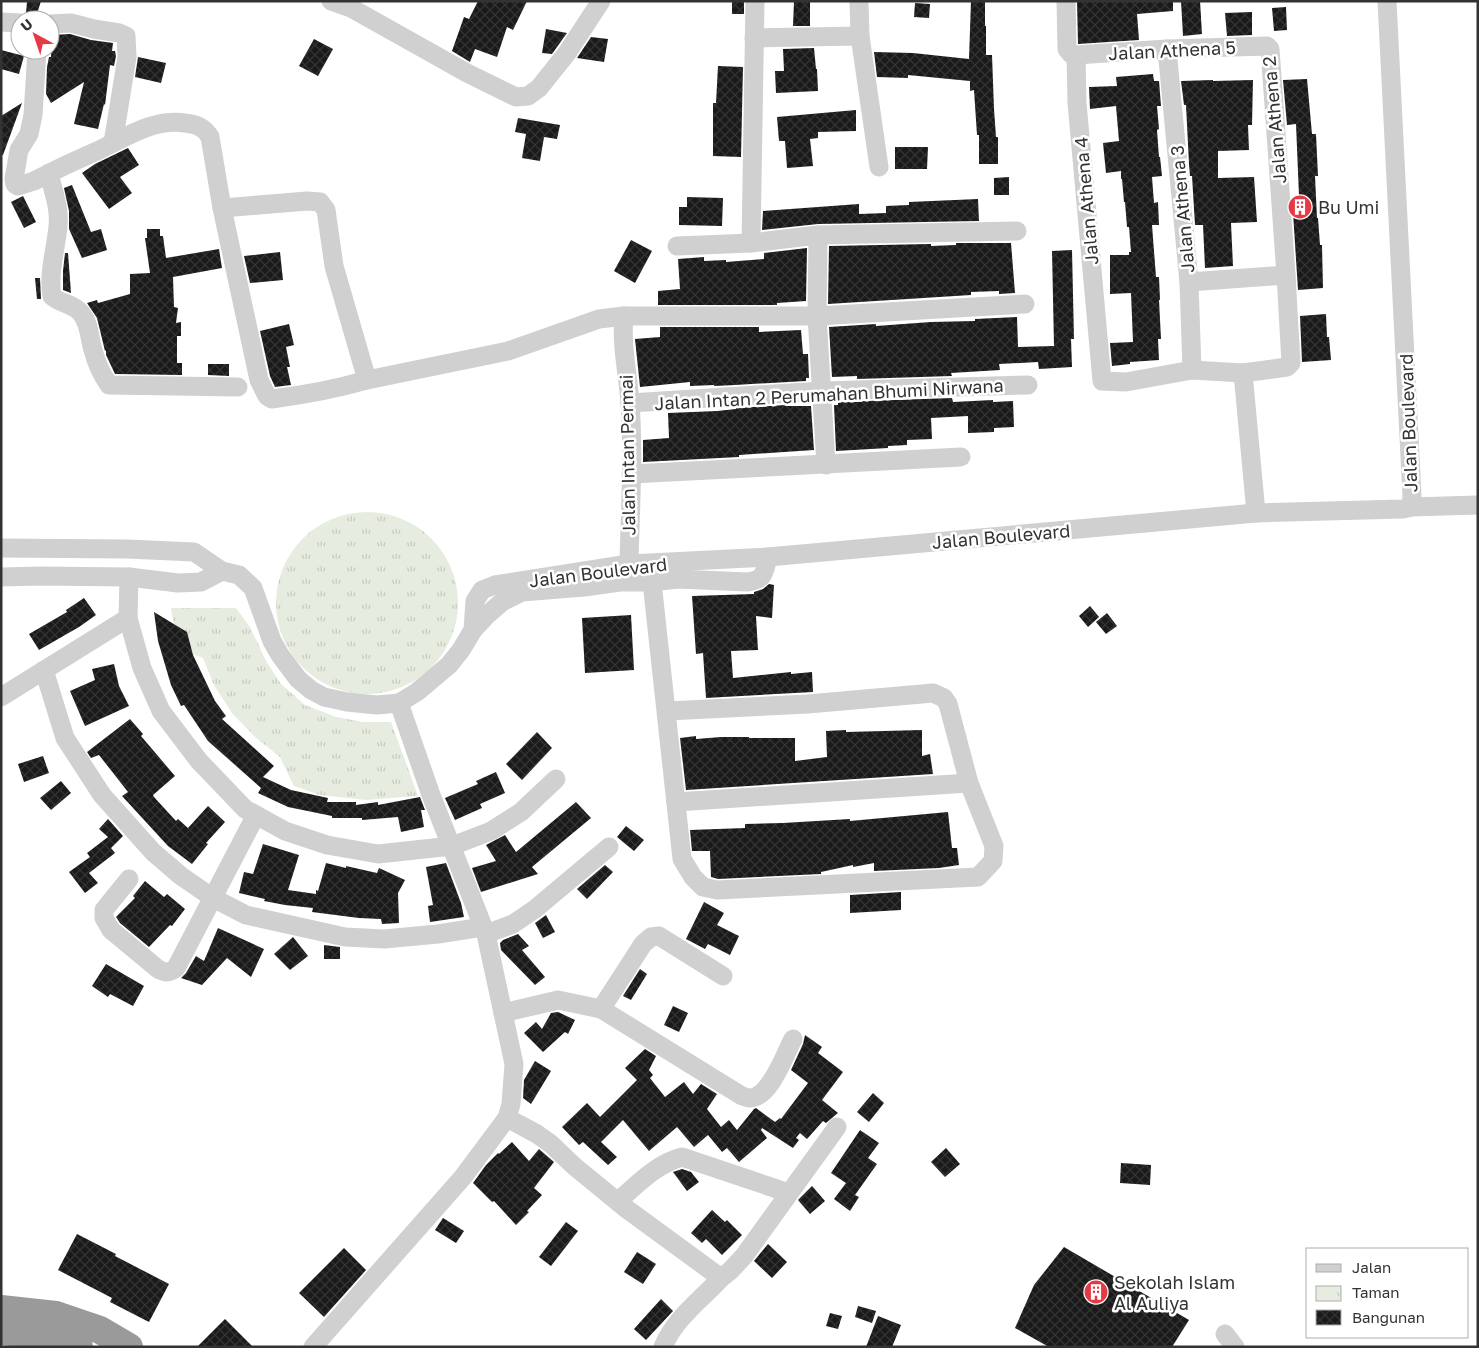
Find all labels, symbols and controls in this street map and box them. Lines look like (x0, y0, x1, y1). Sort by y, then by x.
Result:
north arrow (10, 10, 60, 60)
text: U (17, 15, 36, 34)
street label: Jalan Athena 5 (1108, 36, 1236, 64)
street label: Jalan Athena 2 (1257, 55, 1291, 185)
street label: Jalan Athena 4 (1069, 136, 1103, 266)
street label: Jalan Athena 3 (1165, 144, 1199, 274)
building icon: Bu Umi (1287, 194, 1313, 220)
place label: Bu Umi (1318, 196, 1379, 218)
street label: Jalan Boulevard (1395, 353, 1421, 493)
street label: Jalan Intan Permai (615, 374, 639, 536)
street label: Jalan Intan 2 Perumahan Bhumi Nirwana (654, 374, 1004, 414)
street label: Jalan Boulevard (931, 519, 1071, 553)
street label: Jalan Boulevard (528, 553, 668, 591)
legend (1306, 1248, 1469, 1338)
text: Jalan (1352, 1258, 1391, 1276)
place label: Sekolah Islam Al Auliya (1114, 1271, 1235, 1314)
building icon: Sekolah Islam Al Auliya (1083, 1279, 1109, 1305)
text: Taman (1352, 1283, 1399, 1301)
text: Bangunan (1352, 1308, 1425, 1326)

